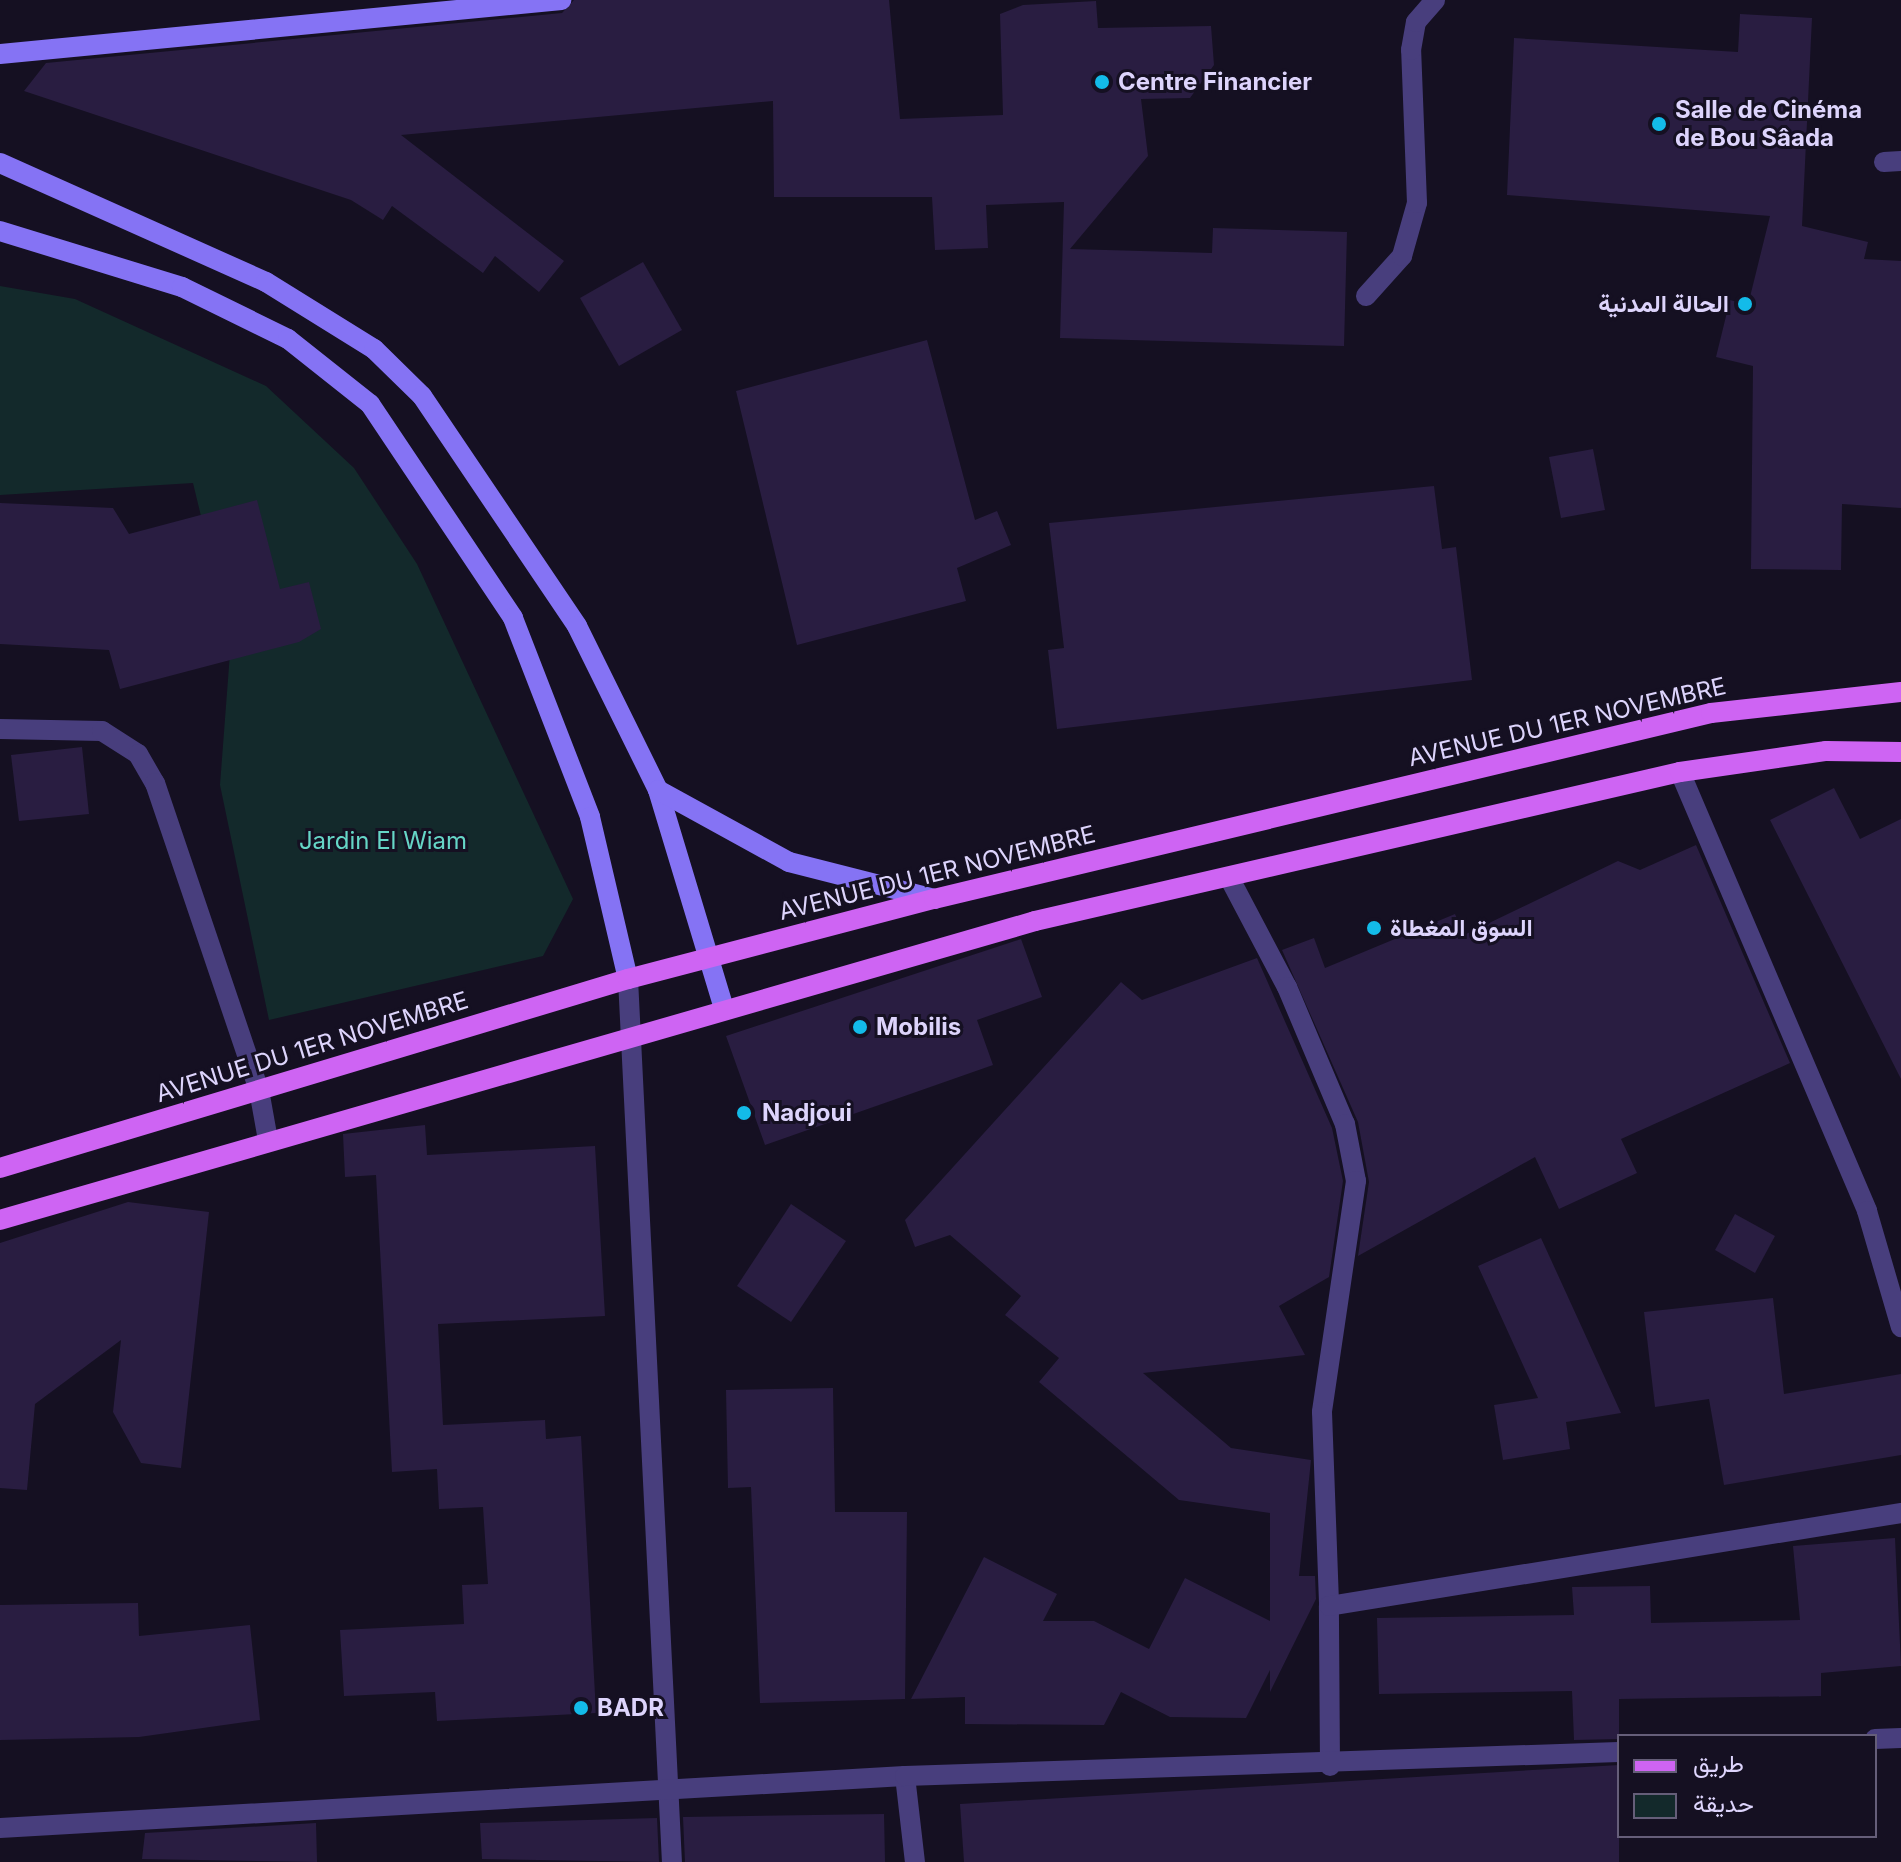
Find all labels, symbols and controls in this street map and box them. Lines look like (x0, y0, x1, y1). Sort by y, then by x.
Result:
place label: Centre Financier (1118, 68, 1312, 96)
marker: Centre Financier (1093, 73, 1111, 91)
place label: Salle de Cinéma de Bou Sâada (1675, 96, 1862, 152)
marker: Salle de Cinéma de Bou Sâada (1650, 115, 1668, 133)
place label: الحالة المدنية (1598, 290, 1729, 318)
marker: الحالة المدنية (1736, 295, 1754, 313)
street label: AVENUE DU 1ER NOVEMBRE (1405, 671, 1729, 773)
street label: AVENUE DU 1ER NOVEMBRE (776, 820, 1098, 926)
park label: Jardin El Wiam (299, 827, 467, 855)
place label: السوق المغطاة (1390, 914, 1533, 942)
marker: السوق المغطاة (1365, 919, 1383, 937)
street label: AVENUE DU 1ER NOVEMBRE (152, 986, 472, 1108)
place label: Mobilis (876, 1013, 961, 1041)
marker: Mobilis (851, 1018, 869, 1036)
place label: Nadjoui (762, 1099, 852, 1127)
marker: Nadjoui (733, 1102, 755, 1124)
place label: BADR (597, 1694, 664, 1722)
marker: BADR (572, 1699, 590, 1717)
legend (1617, 1734, 1877, 1838)
text: طريق (1693, 1749, 1744, 1778)
text: حديقة (1693, 1789, 1754, 1818)

